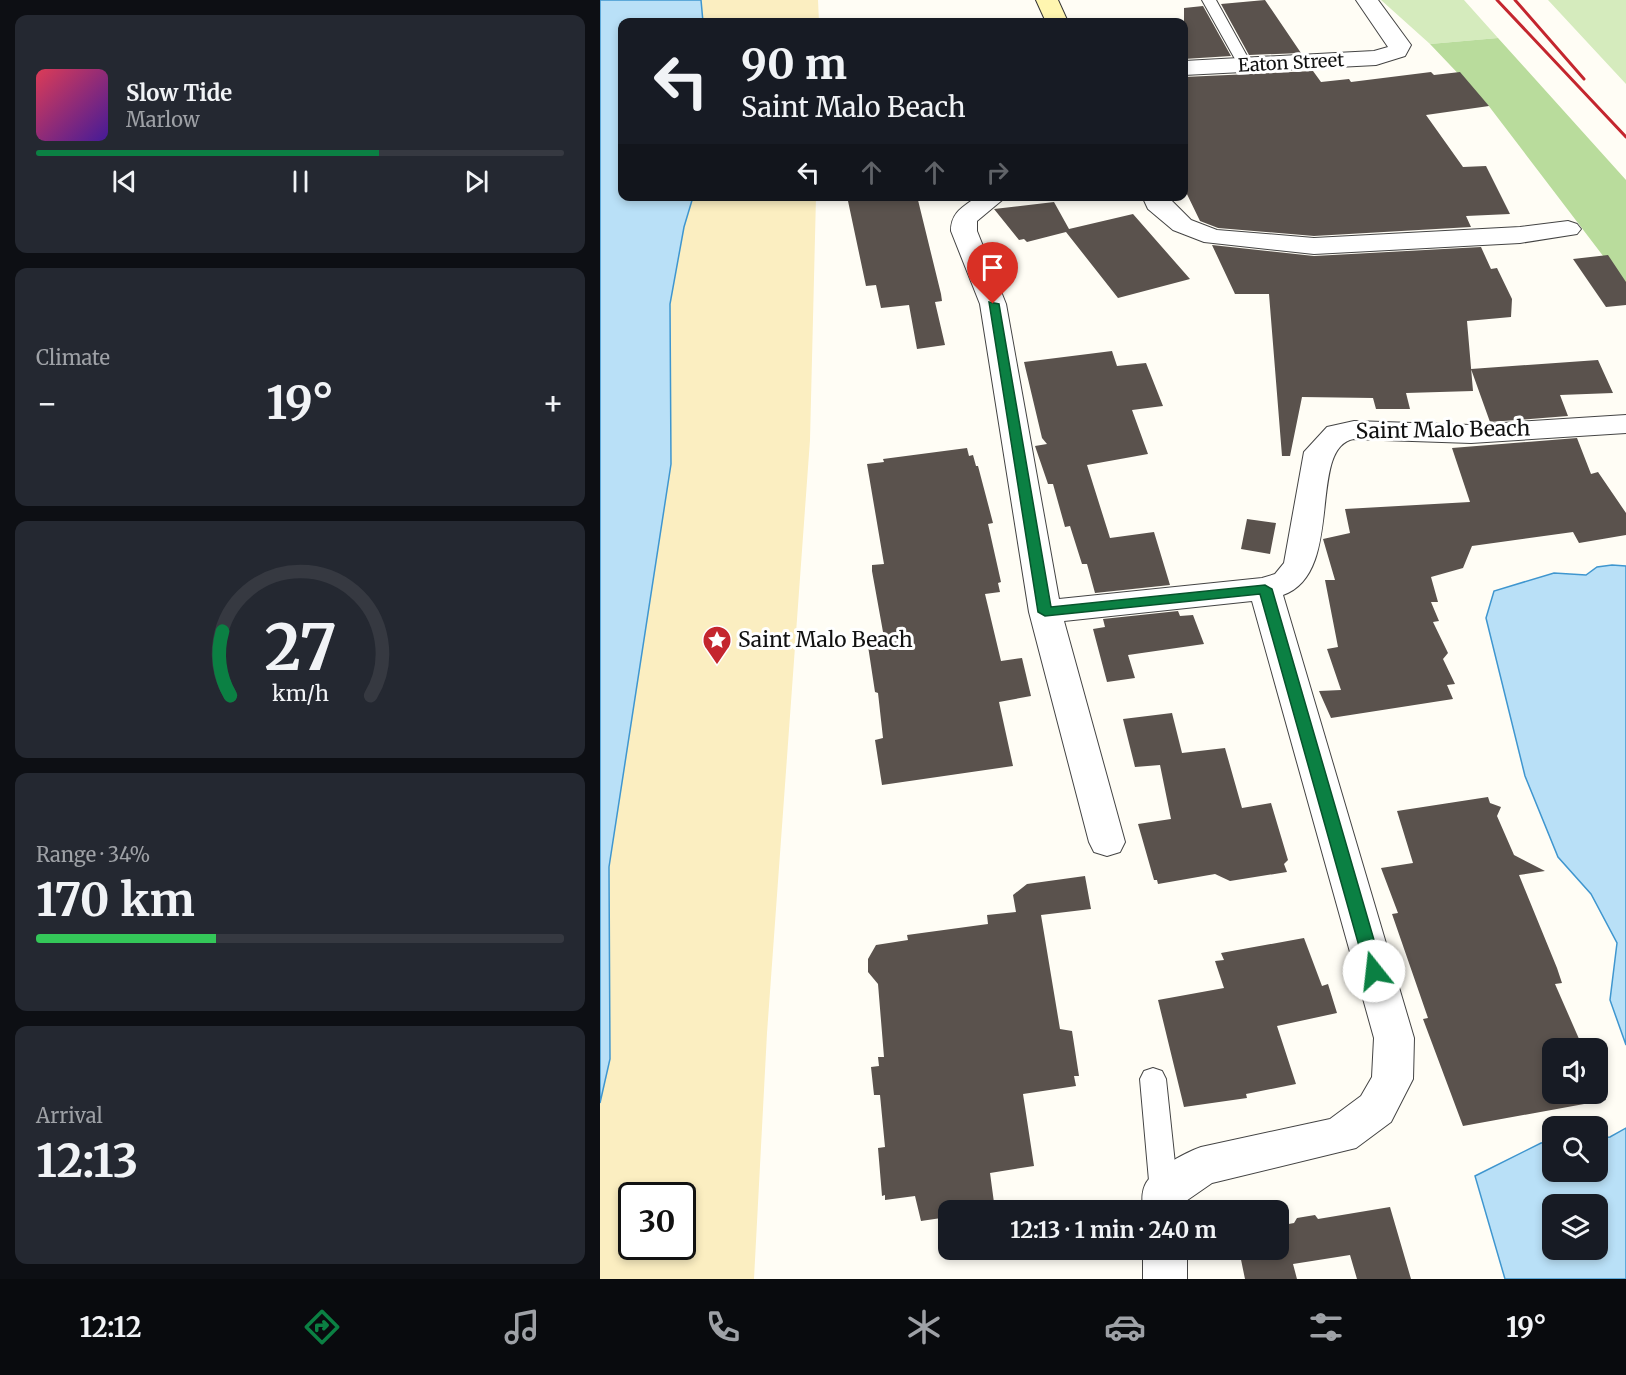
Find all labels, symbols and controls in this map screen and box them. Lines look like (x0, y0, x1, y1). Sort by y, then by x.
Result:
text: 90 m (741, 38, 847, 90)
icon: left (642, 42, 720, 120)
street label: Eaton Street (1237, 48, 1345, 77)
text: Slow Tide (126, 79, 232, 107)
text: Saint Malo Beach (741, 90, 966, 124)
text: Marlow (126, 107, 200, 132)
icon: left (792, 156, 825, 189)
icon: ahead (855, 156, 888, 189)
icon: ahead (918, 156, 951, 189)
icon: right (981, 156, 1014, 189)
icon: previous (108, 165, 141, 198)
icon: pause (284, 165, 317, 198)
icon: next (460, 165, 493, 198)
pin (967, 242, 1018, 304)
icon: arrive (976, 251, 1009, 284)
text: Climate (36, 345, 110, 370)
text: 19° (266, 375, 334, 431)
text: − (36, 383, 58, 424)
text: + (542, 383, 564, 424)
street label: Saint Malo Beach (1355, 414, 1531, 445)
text: 27 (264, 610, 336, 688)
place icon: Saint Malo Beach (701, 624, 733, 666)
place label: Saint Malo Beach (738, 626, 913, 653)
text: km/h (272, 681, 328, 708)
text: Range · 34% (36, 842, 150, 867)
text: 170 km (36, 872, 195, 928)
position arrow (1342, 939, 1406, 1003)
map controls (1542, 1038, 1608, 1260)
button: sound (1542, 1038, 1608, 1104)
text: Arrival (36, 1103, 103, 1128)
button: search (1542, 1116, 1608, 1182)
text: 12:13 (36, 1133, 138, 1189)
speed limit sign: 30 (618, 1182, 696, 1260)
button: layers (1542, 1194, 1608, 1260)
text: 12:13 · 1 min · 240 m (1010, 1216, 1217, 1244)
icon: directions (301, 1306, 343, 1348)
icon: music (501, 1306, 543, 1348)
icon: phone (702, 1306, 744, 1348)
icon: climate (903, 1306, 945, 1348)
icon: car (1104, 1306, 1146, 1348)
icon: filters (1305, 1306, 1347, 1348)
text: 12:12 (79, 1310, 142, 1344)
text: 19° (1506, 1310, 1546, 1344)

